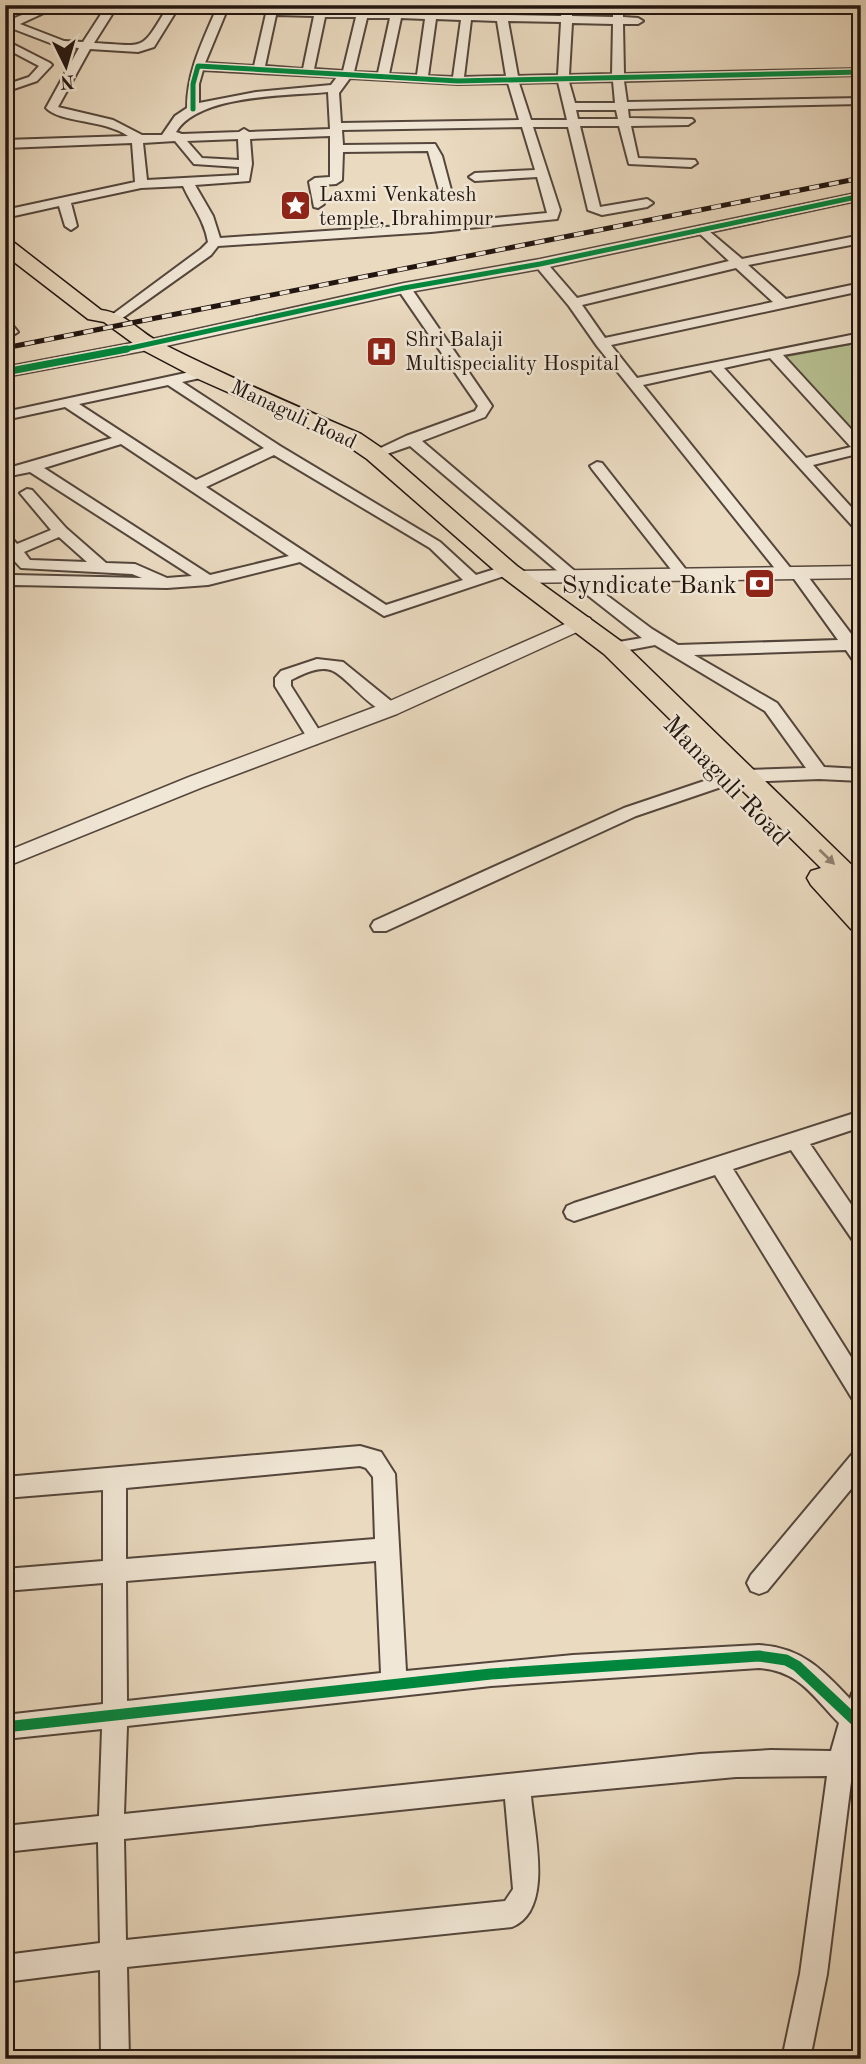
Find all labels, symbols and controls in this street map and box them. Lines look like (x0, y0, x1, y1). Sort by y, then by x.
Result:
north arrow (32, 32, 102, 102)
text: N (59, 70, 75, 91)
place label: Laxmi Venkatesh temple, Ibrahimpur (319, 185, 494, 230)
place icon: Laxmi Venkatesh temple, Ibrahimpur (279, 189, 313, 223)
place label: Shri Balaji Multispeciality Hospital (405, 330, 619, 375)
hospital icon: Shri Balaji Multispeciality Hospital (365, 334, 399, 368)
street label: Managuli Road (227, 377, 360, 454)
bank icon: Syndicate Bank (743, 567, 777, 601)
place label: Syndicate Bank (562, 573, 737, 599)
street label: Managuli Road (658, 712, 794, 851)
one-way arrow (819, 848, 836, 865)

